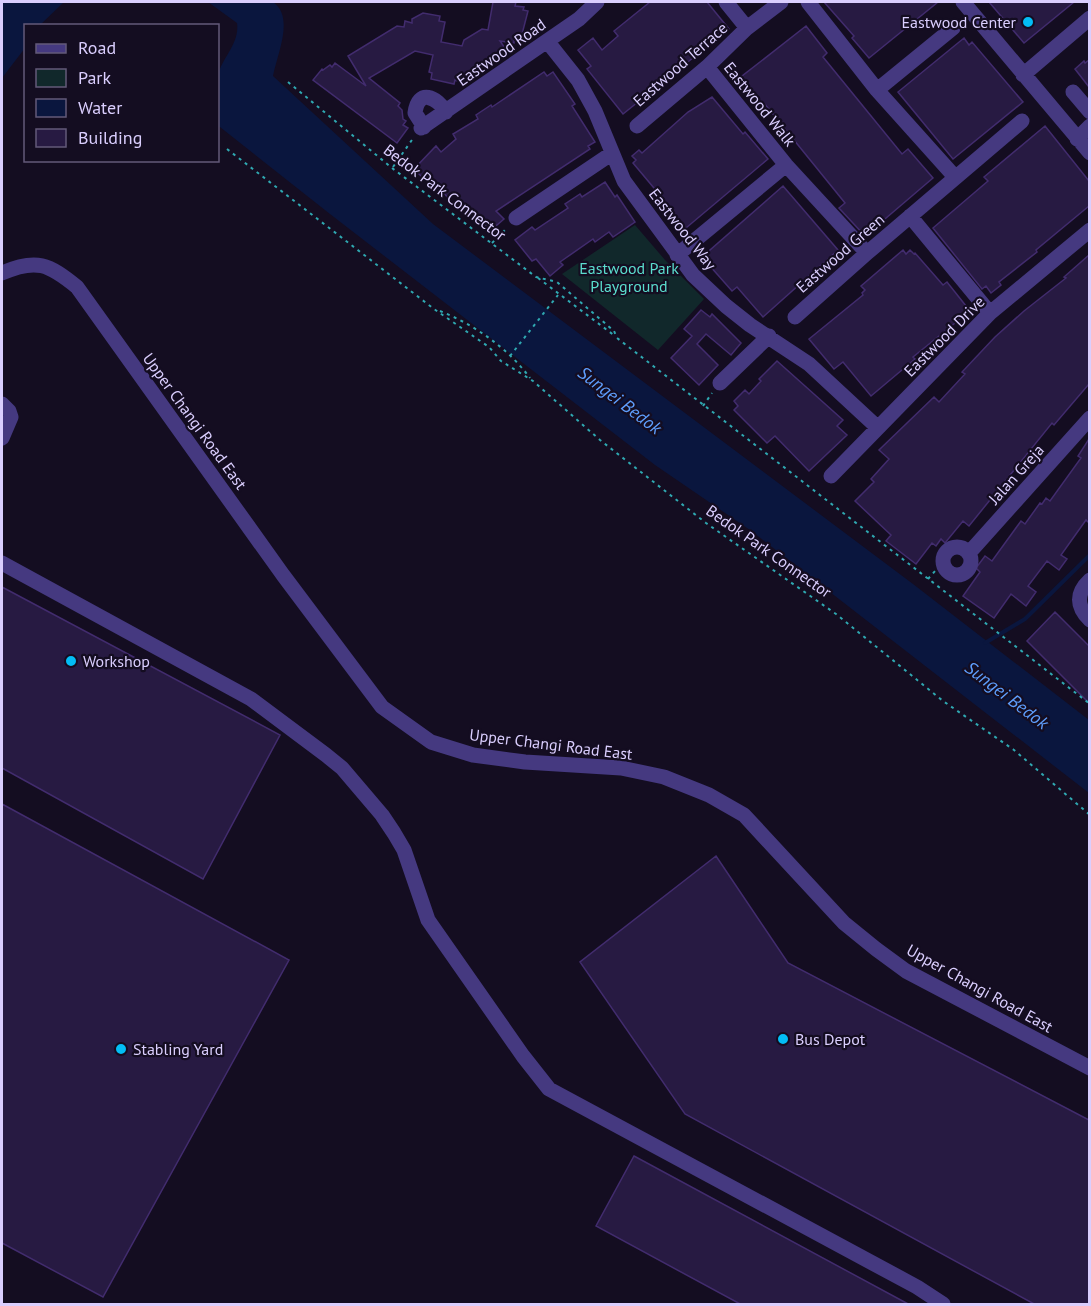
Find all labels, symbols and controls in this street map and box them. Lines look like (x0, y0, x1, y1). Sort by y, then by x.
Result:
place label: Eastwood Center (901, 12, 1017, 32)
street label: Eastwood Road (453, 14, 549, 90)
marker: Eastwood Center (1021, 15, 1035, 29)
street label: Eastwood Terrace (629, 18, 731, 110)
legend (24, 24, 219, 162)
text: Road (78, 36, 116, 59)
street label: Eastwood Walk (720, 58, 800, 151)
text: Park (78, 66, 111, 89)
text: Water (78, 96, 122, 119)
text: Building (78, 126, 142, 149)
street label: Bedok Park Connector (380, 139, 511, 245)
street label: Eastwood Way (645, 184, 721, 274)
street label: Eastwood Green (792, 209, 888, 297)
park label: Eastwood Park Playground (579, 258, 679, 296)
street label: Eastwood Drive (899, 291, 989, 381)
street label: Upper Changi Road East (139, 349, 252, 494)
water label: Sungei Bedok (573, 361, 667, 440)
street label: Jalan Greja (983, 440, 1048, 509)
street label: Bedok Park Connector (702, 500, 836, 602)
place label: Workshop (83, 651, 150, 671)
marker: Workshop (64, 654, 78, 668)
water label: Sungei Bedok (960, 656, 1054, 735)
street label: Upper Changi Road East (468, 724, 634, 764)
street label: Upper Changi Road East (903, 939, 1057, 1037)
place label: Bus Depot (795, 1029, 866, 1049)
marker: Bus Depot (776, 1032, 790, 1046)
place label: Stabling Yard (133, 1039, 223, 1059)
marker: Stabling Yard (114, 1042, 128, 1056)

